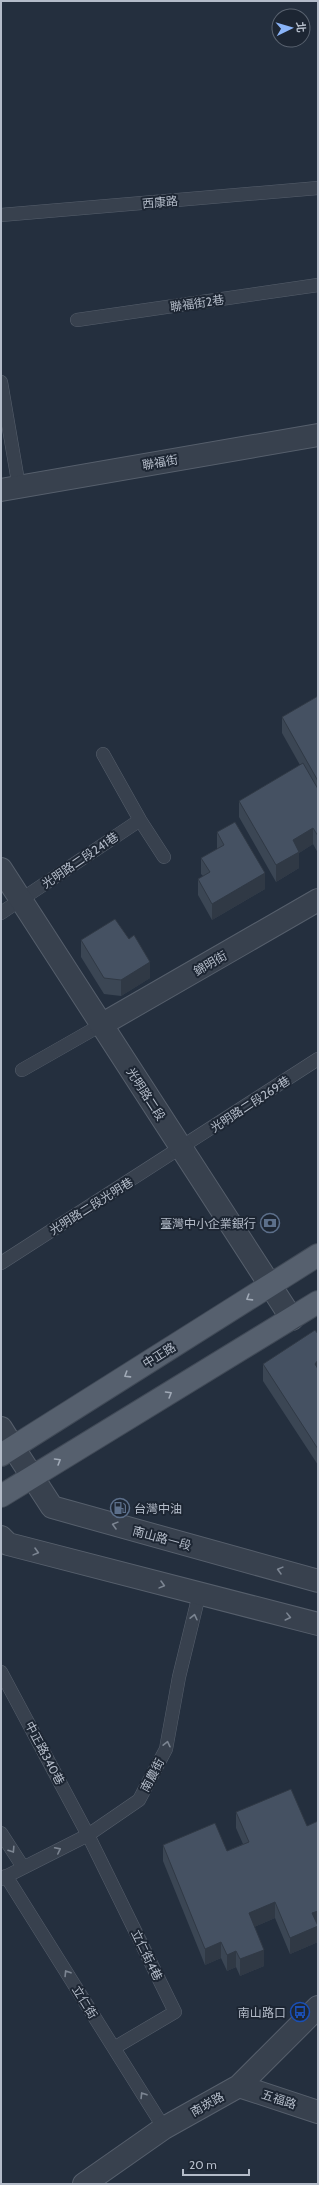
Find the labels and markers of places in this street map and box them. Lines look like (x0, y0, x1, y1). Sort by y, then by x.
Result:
bank icon: 臺灣中小企業銀行 (259, 1212, 281, 1234)
place label: 臺灣中小企業銀行 (160, 1216, 256, 1231)
fuel station icon: 台灣中油 (109, 1497, 131, 1519)
place label: 台灣中油 (134, 1501, 182, 1516)
bus stop icon: 南山路口 (289, 2001, 311, 2023)
place label: 南山路口 (238, 2005, 286, 2020)

